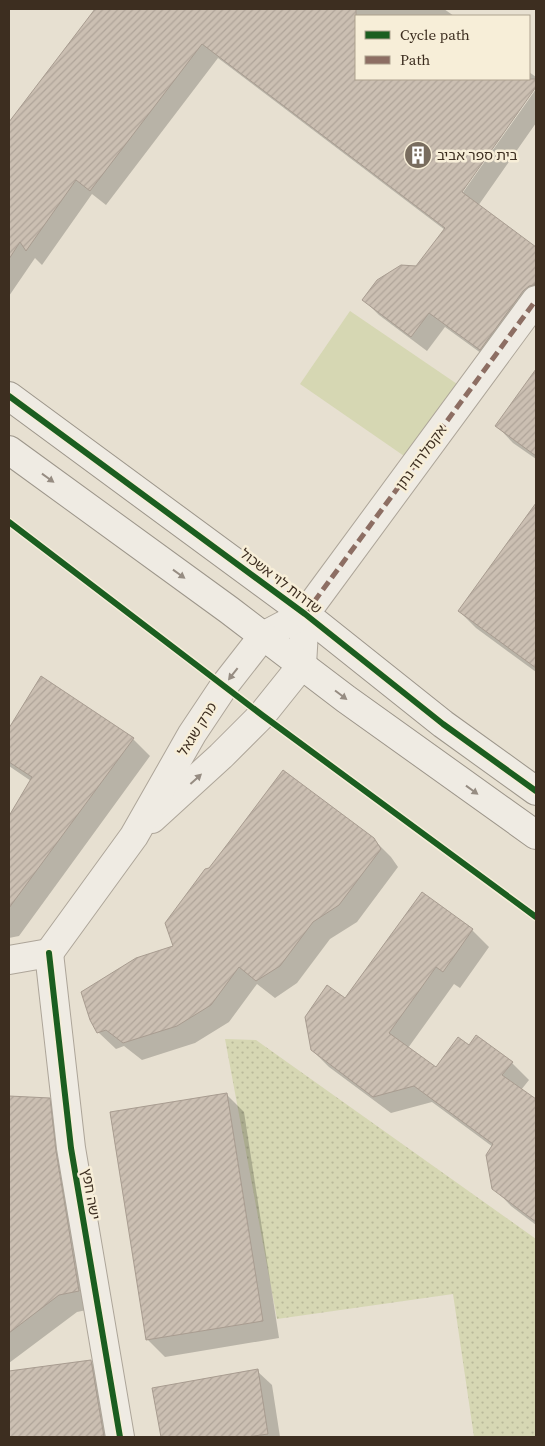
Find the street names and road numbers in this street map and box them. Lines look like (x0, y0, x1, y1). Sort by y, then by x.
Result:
street label: אקסלרוד נתן (391, 420, 451, 493)
street label: שדרות לוי אשכול (236, 544, 326, 618)
street label: מרק שגאל (173, 698, 221, 760)
street label: ישה חפץ (77, 1167, 105, 1221)

